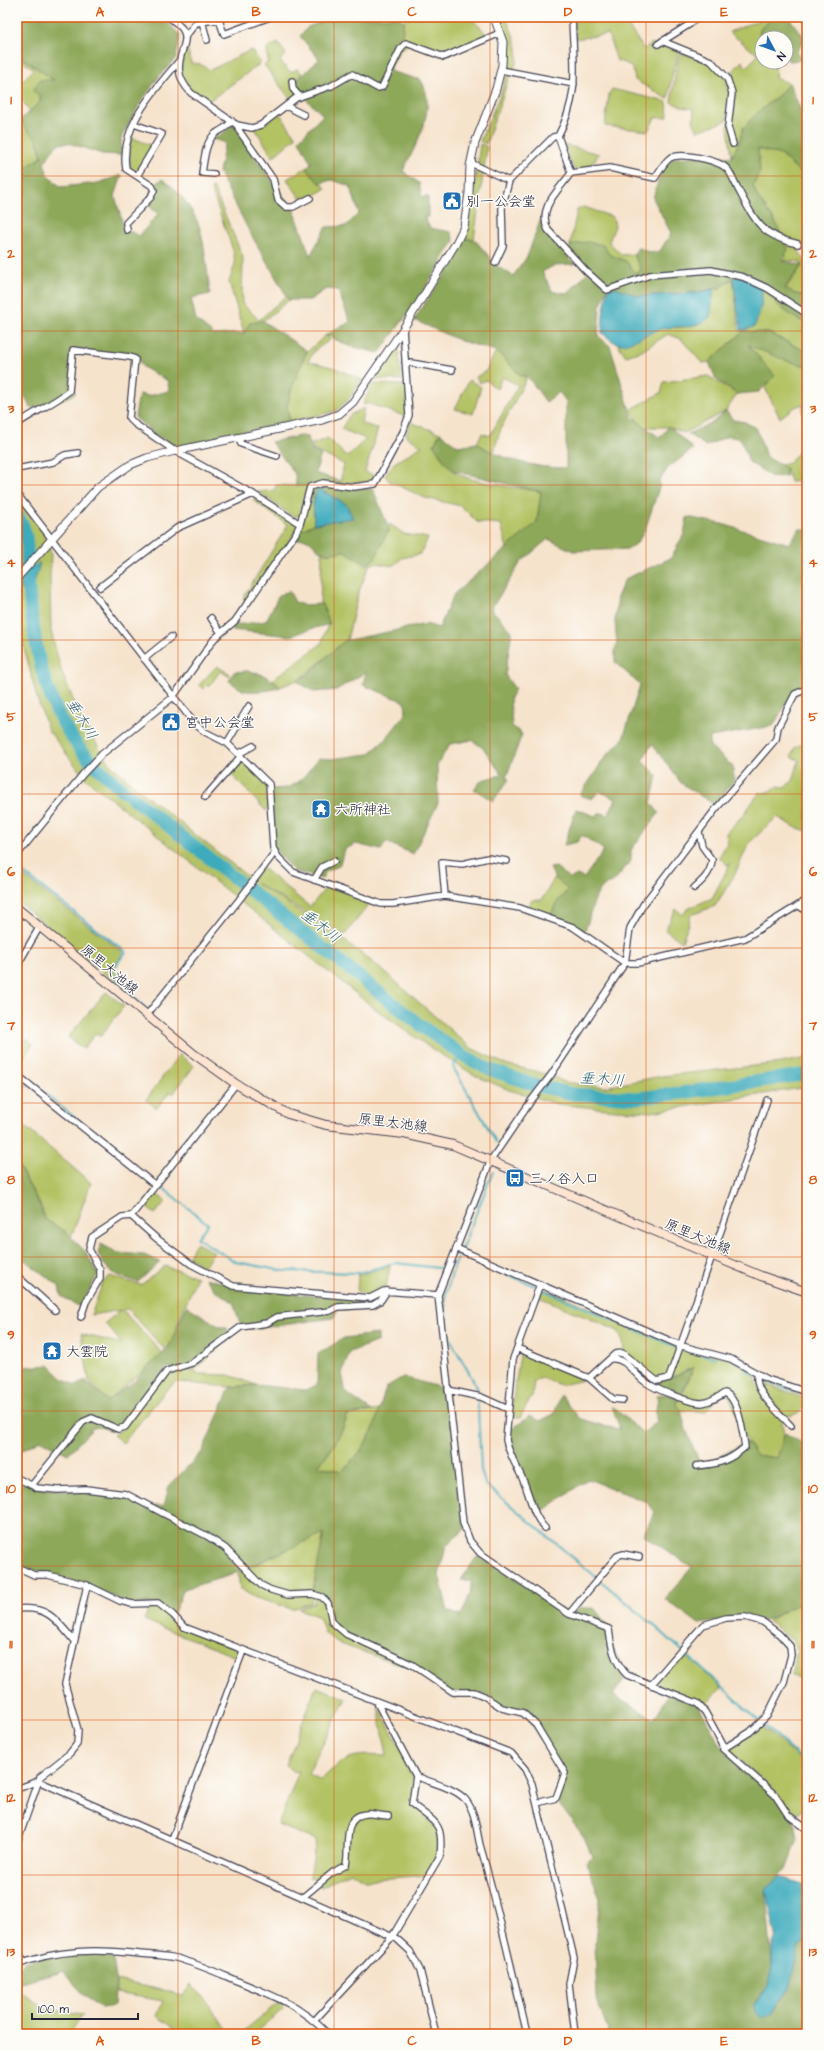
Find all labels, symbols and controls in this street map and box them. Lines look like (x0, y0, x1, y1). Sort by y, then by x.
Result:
text: A (96, 3, 105, 21)
text: B (251, 3, 261, 21)
text: C (407, 3, 417, 21)
text: D (564, 3, 573, 21)
text: E (720, 3, 728, 21)
north arrow (754, 30, 794, 70)
text: N (773, 49, 789, 64)
text: 1 (10, 91, 12, 109)
text: 1 (812, 91, 814, 109)
public building icon: 別一公会堂 (441, 190, 463, 212)
place label: 別一公会堂 (466, 192, 536, 212)
text: 2 (6, 245, 15, 263)
text: 2 (808, 245, 817, 263)
text: 3 (7, 400, 15, 418)
text: 3 (809, 400, 817, 418)
text: 4 (7, 554, 16, 572)
text: 4 (809, 554, 818, 572)
water label: 垂木川 (61, 695, 102, 744)
text: 5 (6, 708, 16, 726)
text: 5 (808, 708, 818, 726)
public building icon: 宮中公会堂 (160, 711, 182, 733)
place label: 宮中公会堂 (185, 713, 255, 733)
temple icon: 六所神社 (310, 798, 332, 820)
place label: 六所神社 (335, 800, 391, 820)
text: 6 (7, 863, 16, 881)
text: 6 (809, 863, 818, 881)
water label: 垂木川 (296, 904, 345, 949)
street label: 原里大池線 (76, 940, 143, 1000)
text: 7 (6, 1017, 16, 1035)
text: 7 (808, 1017, 818, 1035)
water label: 垂木川 (579, 1067, 625, 1092)
street label: 原里大池線 (357, 1109, 429, 1137)
bus stop icon: 三ノ谷入口 (504, 1167, 526, 1189)
place label: 三ノ谷入口 (529, 1169, 599, 1189)
text: 8 (7, 1171, 16, 1189)
text: 8 (809, 1171, 818, 1189)
street label: 原里大池線 (661, 1214, 734, 1260)
text: 9 (7, 1326, 15, 1344)
text: 9 (809, 1326, 817, 1344)
temple icon: 大雲院 (41, 1340, 63, 1362)
place label: 大雲院 (66, 1342, 108, 1362)
text: 10 (6, 1480, 17, 1498)
text: 10 (808, 1480, 819, 1498)
text: 11 (9, 1635, 13, 1653)
text: 11 (811, 1635, 815, 1653)
text: 12 (6, 1789, 16, 1807)
text: 12 (808, 1789, 818, 1807)
text: 13 (7, 1943, 16, 1961)
text: 13 (809, 1943, 818, 1961)
scale bar (32, 1995, 138, 2021)
text: 100 m (38, 2001, 69, 2018)
text: A (96, 2032, 105, 2050)
text: B (251, 2032, 261, 2050)
text: C (407, 2032, 417, 2050)
text: D (564, 2032, 573, 2050)
text: E (720, 2032, 728, 2050)

